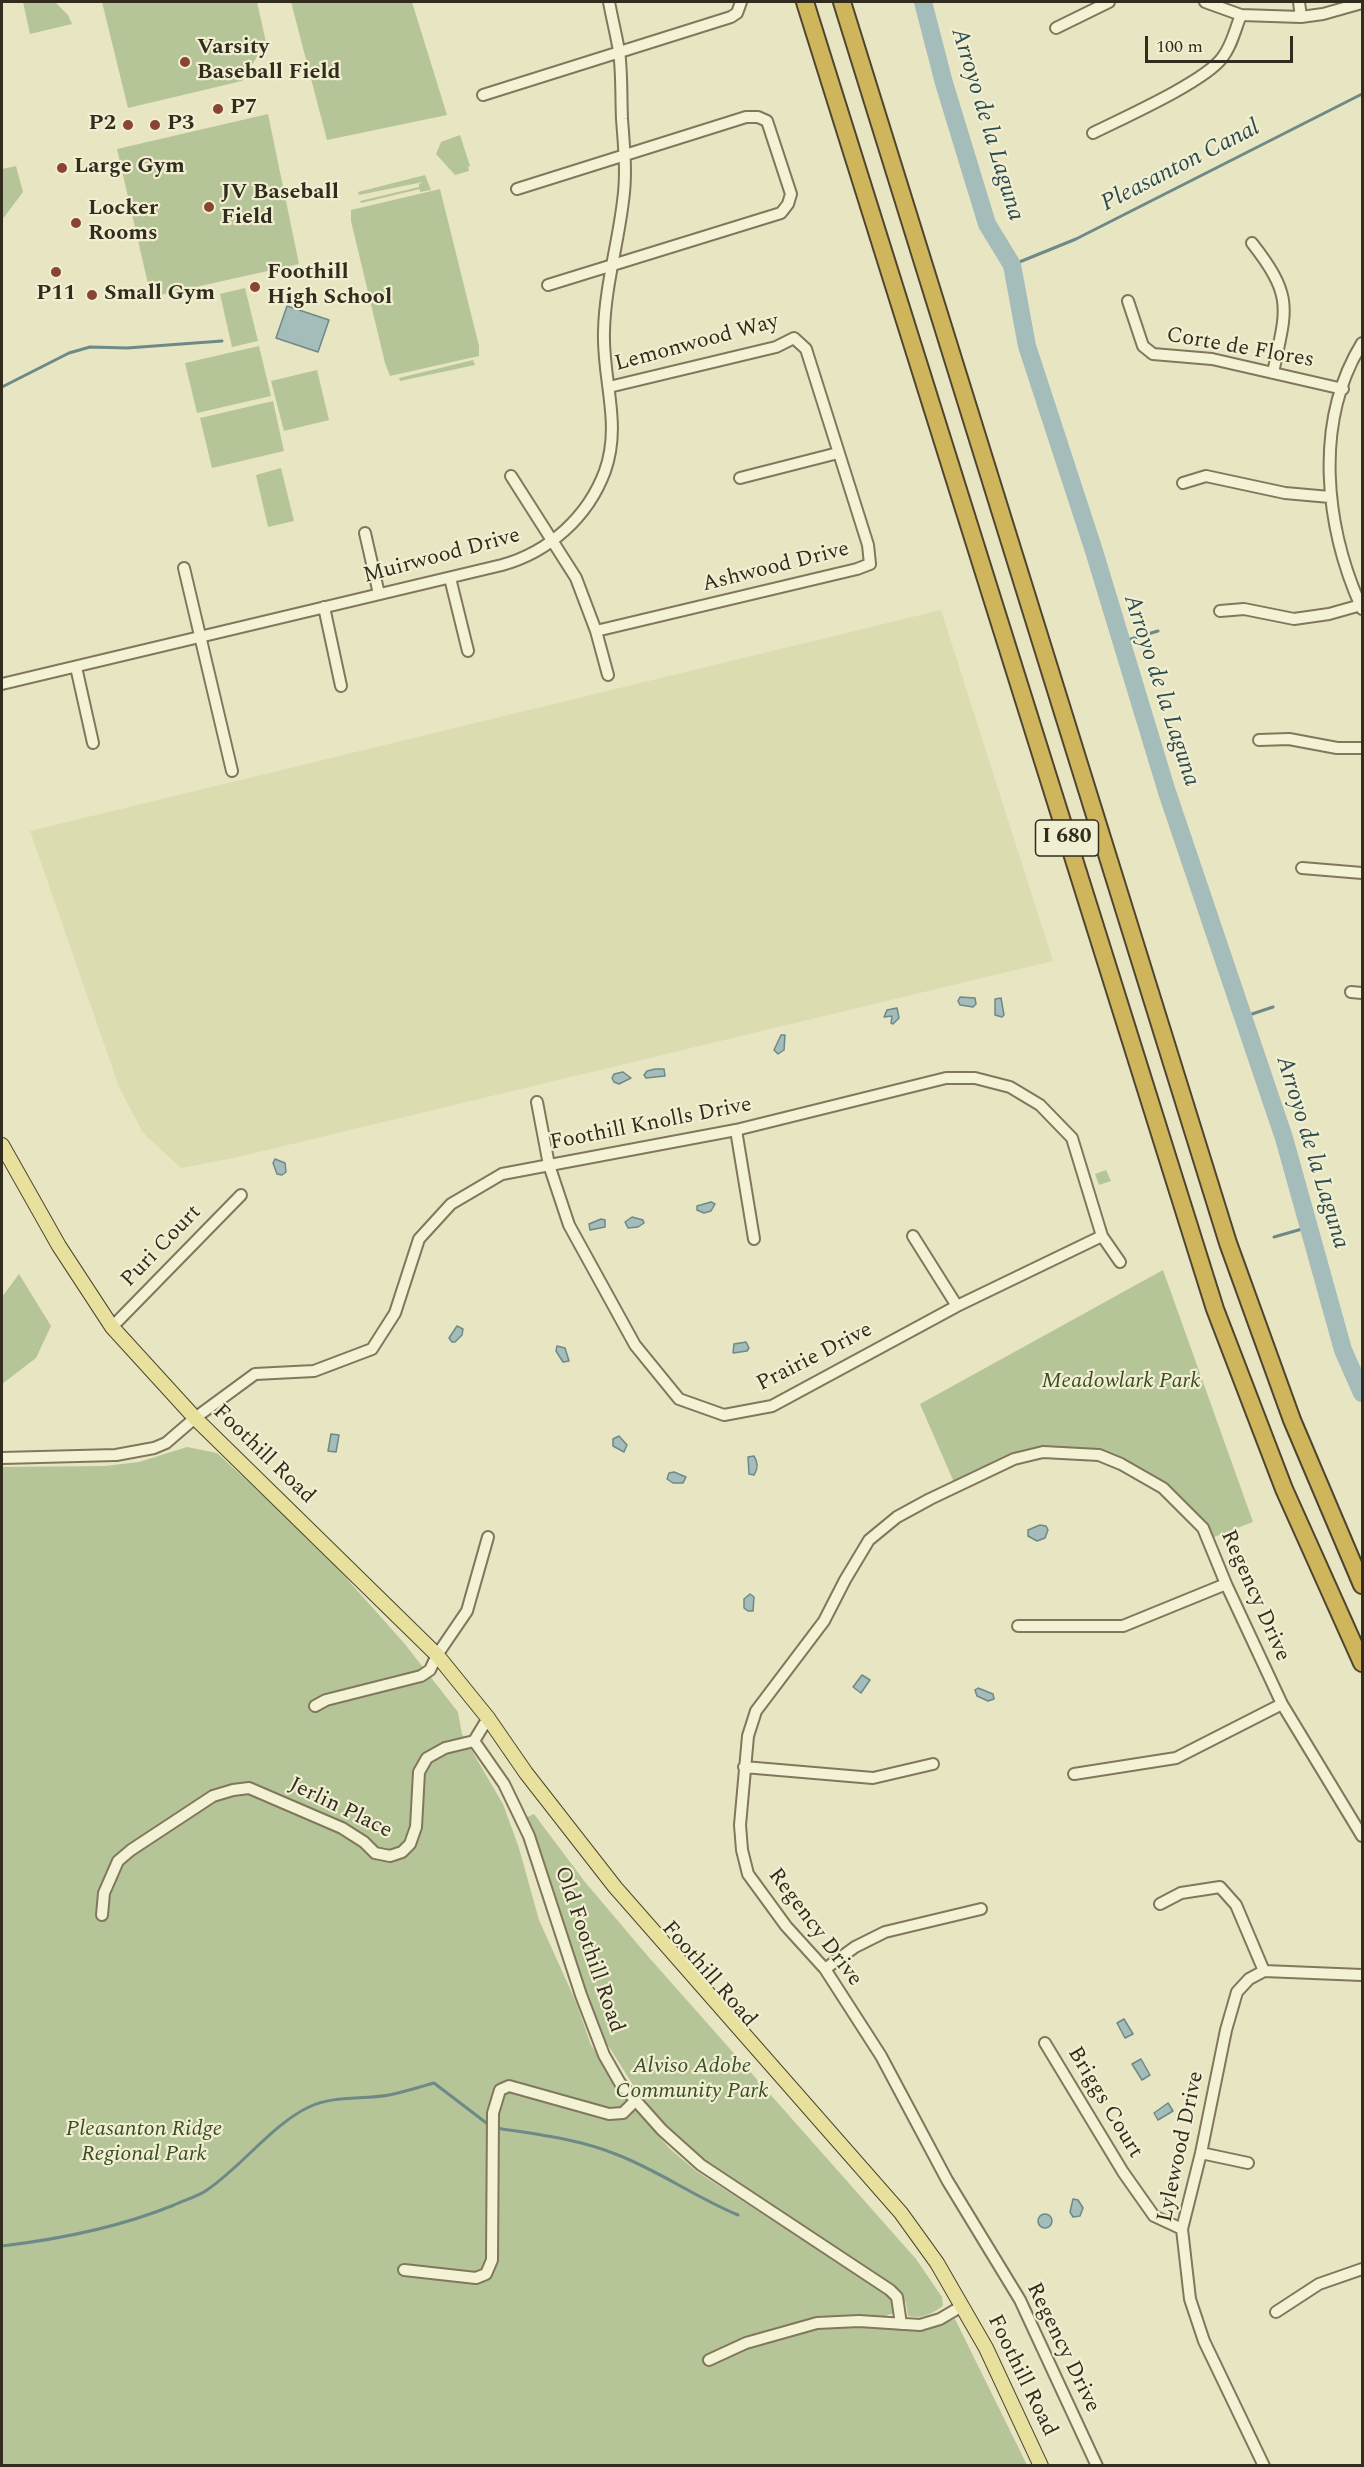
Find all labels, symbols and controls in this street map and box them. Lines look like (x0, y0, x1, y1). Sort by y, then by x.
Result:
scale bar (1148, 24, 1296, 62)
water label: Arroyo de la Laguna (943, 25, 1029, 225)
text: 100 m (1156, 33, 1203, 60)
place label: Varsity Baseball Field (197, 36, 341, 88)
marker: Varsity Baseball Field (178, 55, 192, 69)
place label: P7 (230, 96, 257, 122)
marker: P7 (211, 102, 225, 116)
place label: P2 (89, 112, 116, 138)
place label: P3 (167, 112, 194, 138)
water label: Pleasanton Canal (1097, 115, 1265, 219)
marker: P2 (121, 118, 135, 132)
marker: P3 (148, 118, 162, 132)
place label: Large Gym (74, 155, 185, 181)
marker: Large Gym (55, 161, 69, 175)
place label: JV Baseball Field (221, 181, 339, 232)
place label: Locker Rooms (88, 197, 158, 248)
marker: JV Baseball Field (202, 200, 216, 214)
marker: Locker Rooms (69, 216, 83, 230)
place label: Foothill High School (267, 261, 392, 312)
marker: P11 (49, 265, 63, 279)
marker: Foothill High School (248, 280, 262, 294)
place label: P11 (36, 282, 76, 308)
place label: Small Gym (104, 282, 215, 308)
marker: Small Gym (85, 288, 99, 302)
street label: Lemonwood Way (612, 309, 782, 379)
street label: Corte de Flores (1164, 323, 1316, 375)
street label: Muirwood Drive (361, 523, 523, 591)
street label: Ashwood Drive (700, 537, 852, 599)
water label: Arroyo de la Laguna (1115, 592, 1205, 790)
road number: I 680 (1036, 820, 1098, 856)
water label: Arroyo de la Laguna (1268, 1053, 1354, 1253)
street label: Foothill Knolls Drive (548, 1092, 754, 1158)
street label: Puri Court (116, 1200, 208, 1294)
street label: Prairie Drive (753, 1318, 877, 1398)
park label: Meadowlark Park (1042, 1370, 1200, 1396)
street label: Foothill Road (206, 1400, 320, 1510)
street label: Regency Drive (1213, 1526, 1295, 1666)
street label: Jerlin Place (284, 1773, 396, 1845)
street label: Old Foothill Road (547, 1863, 629, 2037)
street label: Regency Drive (761, 1864, 867, 1992)
street label: Foothill Road (655, 1916, 761, 2034)
street label: Briggs Court (1060, 2043, 1148, 2163)
park label: Alviso Adobe Community Park (616, 2055, 768, 2106)
street label: Lylewood Drive (1153, 2069, 1211, 2225)
park label: Pleasanton Ridge Regional Park (66, 2118, 222, 2170)
street label: Regency Drive (1019, 2279, 1105, 2417)
street label: Foothill Road (980, 2311, 1062, 2441)

